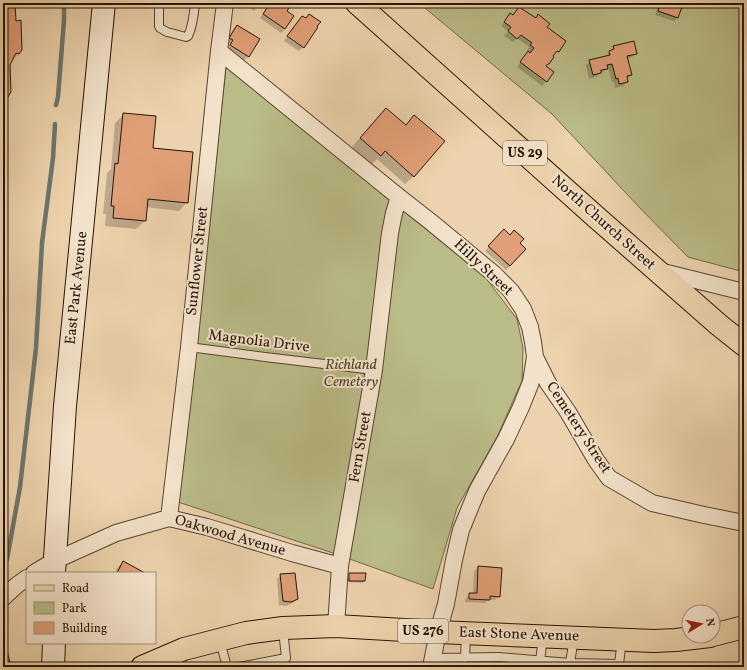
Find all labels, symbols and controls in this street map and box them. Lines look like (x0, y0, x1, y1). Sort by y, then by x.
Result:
road number: US 29 (503, 141, 547, 165)
street label: North Church Street (546, 170, 660, 276)
street label: Sunflower Street (182, 205, 214, 317)
street label: East Park Avenue (61, 230, 93, 346)
street label: Hilly Street (448, 235, 518, 301)
street label: Magnolia Drive (207, 325, 311, 359)
park label: Richland Cemetery (324, 355, 379, 393)
street label: Cemetery Street (540, 378, 616, 478)
street label: Fern Street (344, 410, 378, 484)
street label: Oakwood Avenue (172, 510, 288, 562)
legend (26, 572, 156, 644)
text: Road (62, 581, 89, 597)
text: Park (62, 601, 87, 617)
north arrow (681, 604, 721, 644)
text: N (701, 617, 717, 628)
road number: US 276 (398, 619, 448, 643)
text: Building (62, 621, 107, 637)
street label: East Stone Avenue (458, 622, 580, 648)

